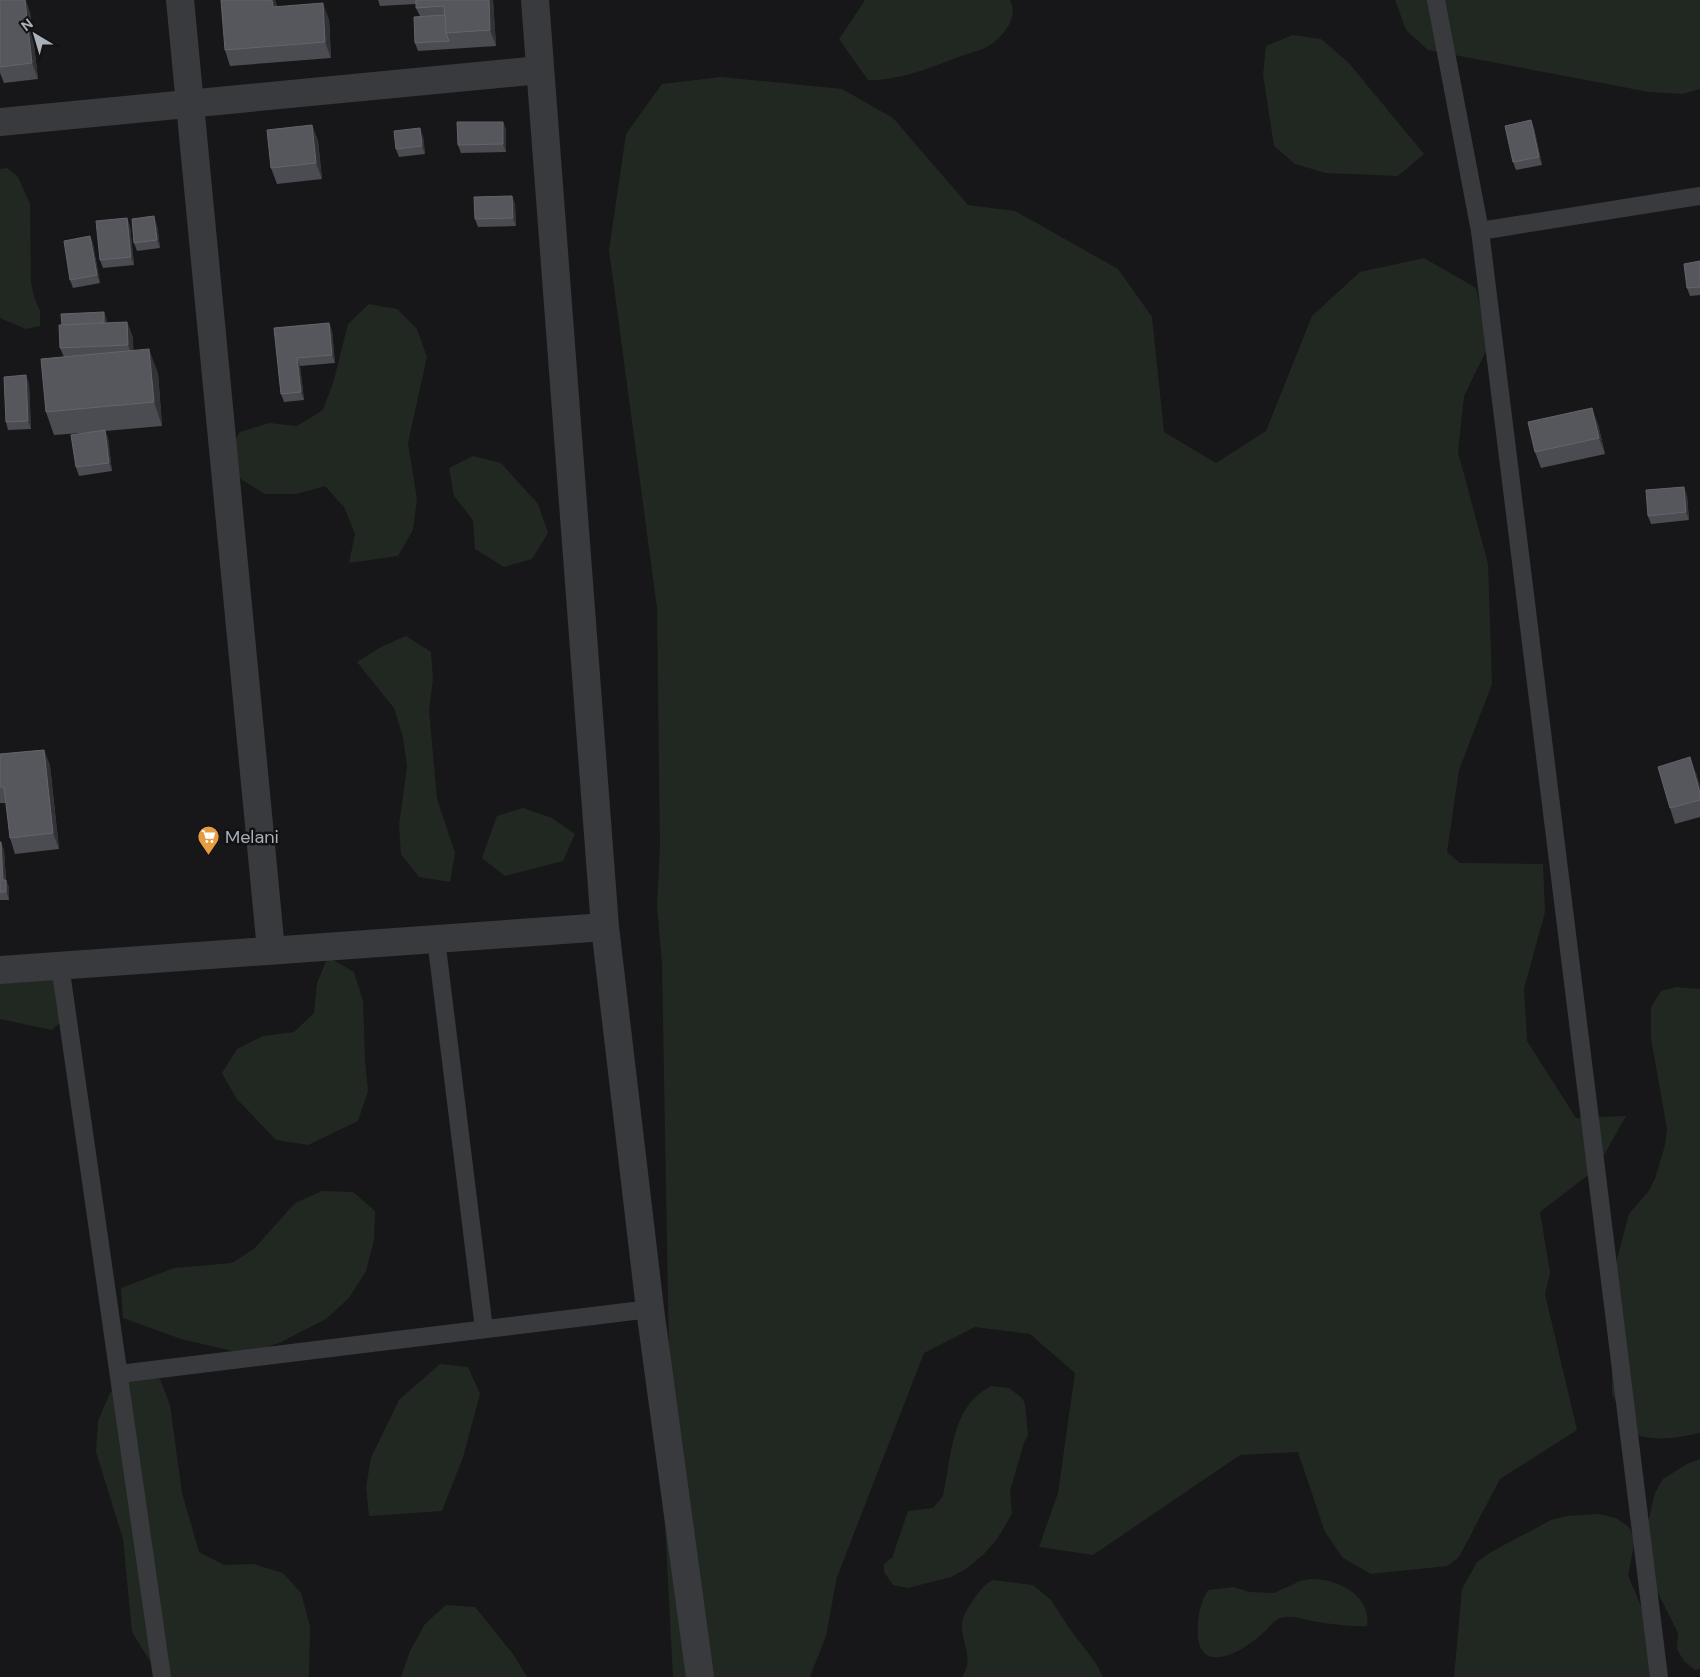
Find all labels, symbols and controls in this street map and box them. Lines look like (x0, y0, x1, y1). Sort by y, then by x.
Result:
north arrow (10, 10, 60, 60)
text: N (17, 15, 37, 35)
supermarket icon: Melani (197, 825, 221, 856)
place label: Melani (225, 825, 279, 849)

